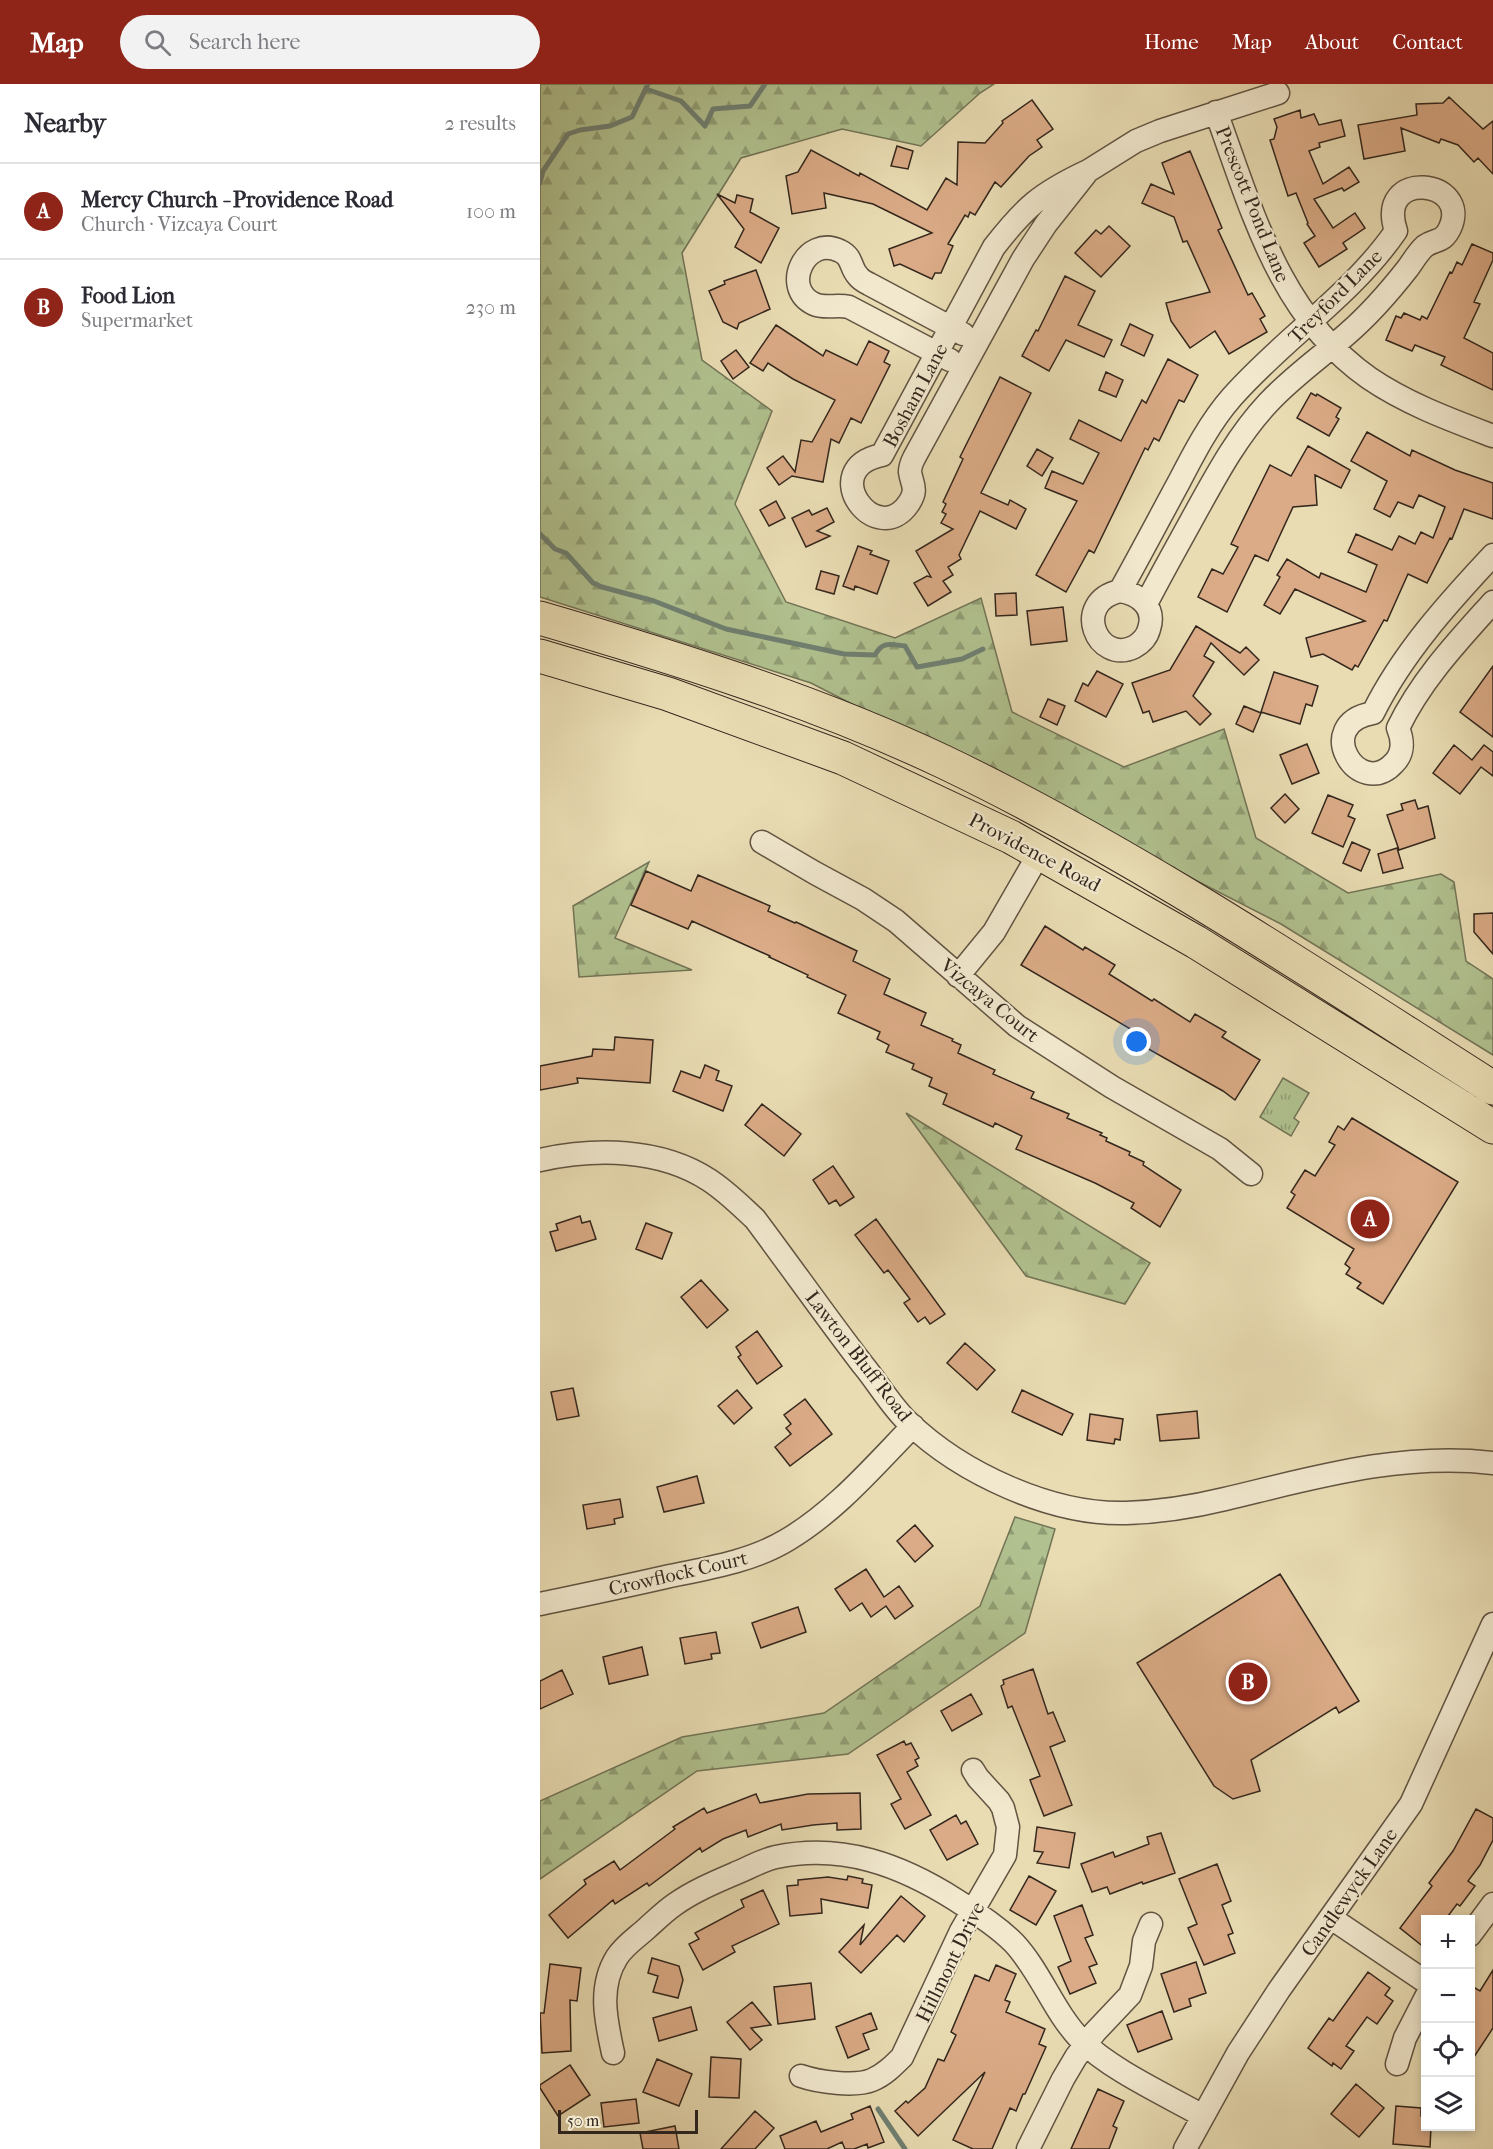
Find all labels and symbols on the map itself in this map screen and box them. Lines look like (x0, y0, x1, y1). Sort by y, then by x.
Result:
street label: Prescott Pond Lane (1211, 123, 1294, 286)
street label: Treyford Lane (1284, 245, 1387, 348)
street label: Bosham Lane (878, 339, 953, 451)
street label: Providence Road (965, 808, 1106, 897)
street label: Vizcaya Court (935, 953, 1044, 1047)
your location (1122, 1027, 1151, 1056)
pin: A (1350, 1196, 1390, 1242)
street label: Lawton Bluff Road (801, 1286, 917, 1427)
street label: Crowflock Court (606, 1546, 750, 1601)
pin: B (1228, 1660, 1268, 1704)
street label: Candlewyck Lane (1297, 1824, 1402, 1961)
street label: Hillmont Drive (911, 1898, 990, 2026)
scale bar (558, 2107, 698, 2134)

